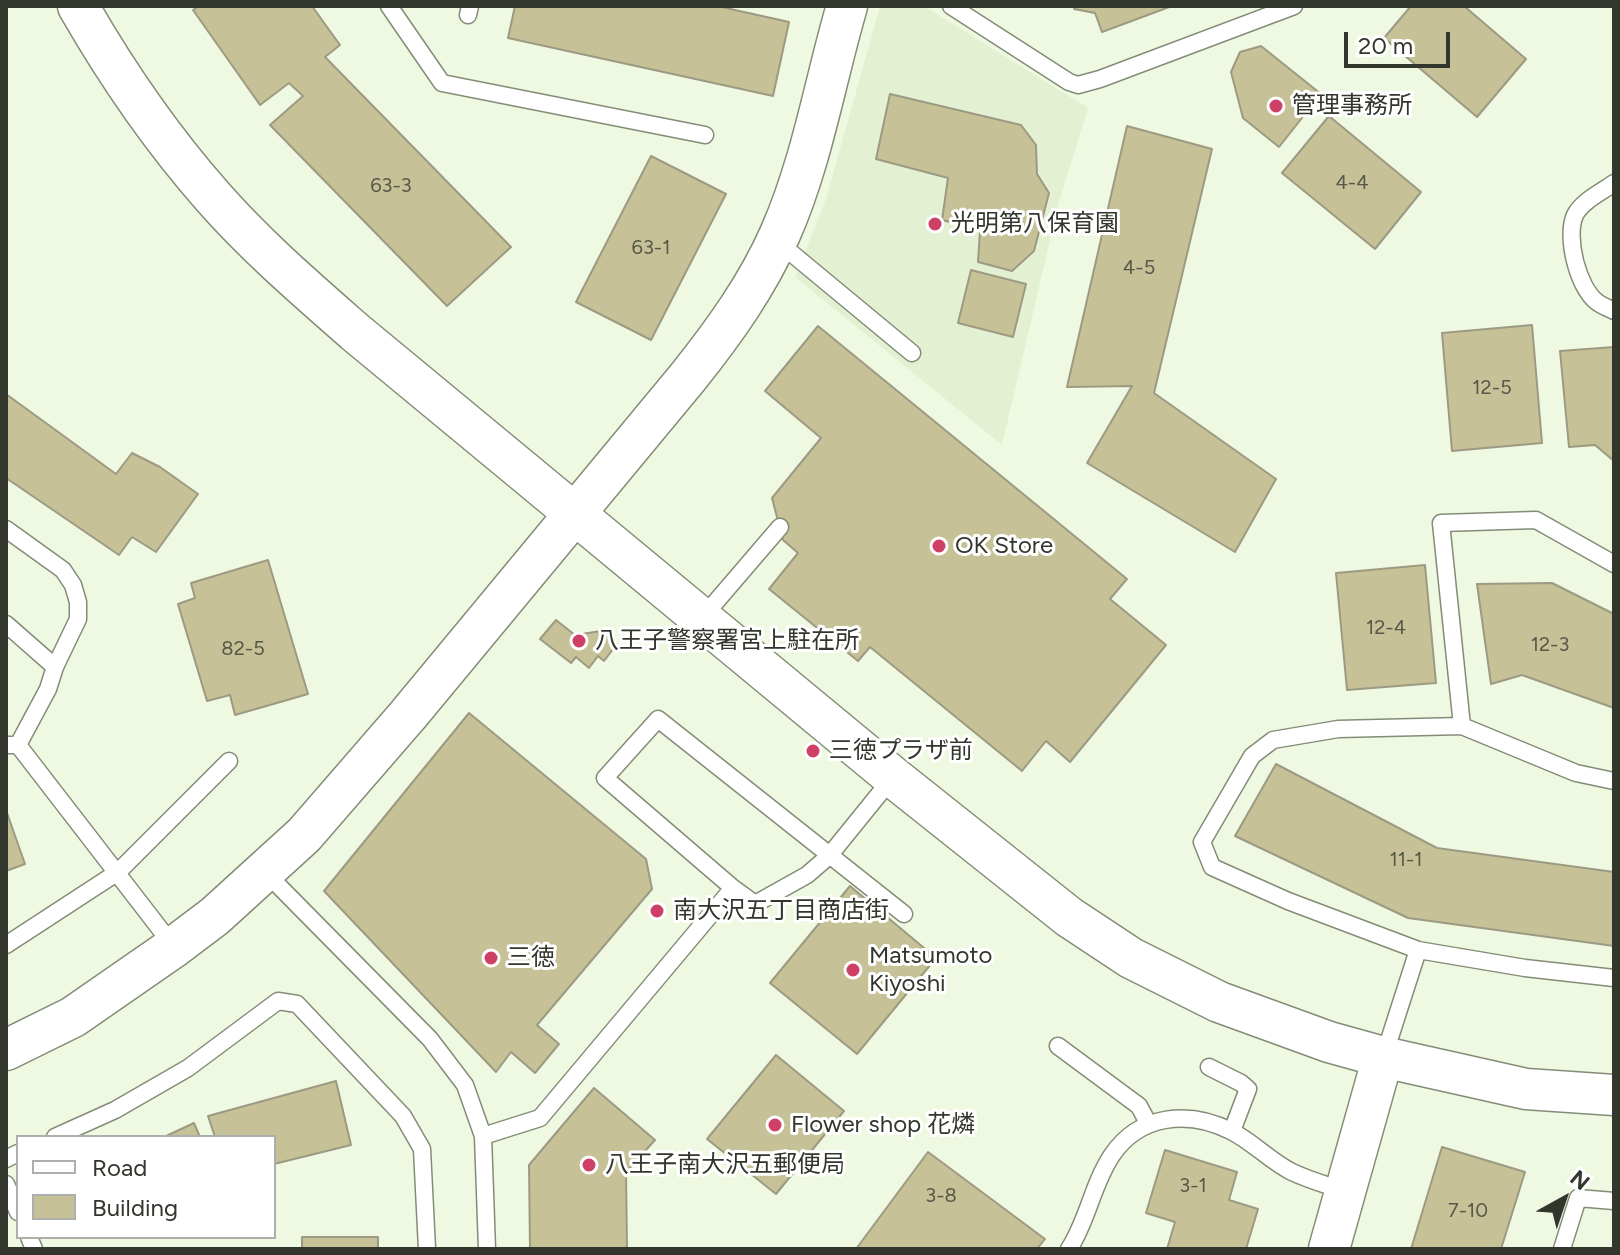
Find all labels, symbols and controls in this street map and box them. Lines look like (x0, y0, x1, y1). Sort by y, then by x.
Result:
scale bar (1348, 16, 1454, 66)
text: 20 m (1358, 31, 1413, 60)
place label: 管理事務所 (1292, 92, 1412, 120)
marker: 管理事務所 (1267, 97, 1285, 115)
house number: 4-4 (1335, 171, 1369, 195)
house number: 63-3 (370, 174, 412, 198)
place label: 光明第八保育園 (951, 210, 1119, 238)
marker: 光明第八保育園 (926, 215, 944, 233)
house number: 63-1 (632, 236, 670, 260)
house number: 4-5 (1123, 256, 1155, 280)
house number: 12-5 (1472, 376, 1512, 400)
place label: OK Store (955, 532, 1053, 560)
marker: OK Store (930, 537, 948, 555)
house number: 12-4 (1366, 616, 1406, 640)
place label: 八王子警察署宮上駐在所 (595, 627, 859, 655)
marker: 八王子警察署宮上駐在所 (570, 632, 588, 650)
house number: 12-3 (1531, 633, 1569, 657)
house number: 82-5 (221, 637, 265, 661)
place label: 三徳プラザ前 (829, 737, 973, 765)
marker: 三徳プラザ前 (804, 742, 822, 760)
house number: 11-1 (1389, 848, 1423, 872)
place label: 南大沢五丁目商店街 (673, 897, 889, 925)
marker: 南大沢五丁目商店街 (648, 902, 666, 920)
place label: Matsumoto Kiyoshi (869, 942, 992, 998)
place label: 三徳 (507, 944, 555, 972)
marker: 三徳 (482, 949, 500, 967)
marker: Matsumoto Kiyoshi (844, 961, 862, 979)
place label: Flower shop 花燐 (791, 1111, 975, 1139)
marker: Flower shop 花燐 (766, 1116, 784, 1134)
legend (16, 1135, 276, 1239)
place label: 八王子南大沢五郵便局 (605, 1151, 845, 1179)
text: Road (92, 1153, 147, 1182)
marker: 八王子南大沢五郵便局 (580, 1156, 598, 1174)
north arrow (1524, 1159, 1604, 1239)
text: N (1565, 1164, 1595, 1196)
house number: 3-1 (1179, 1174, 1207, 1198)
house number: 3-8 (925, 1184, 957, 1208)
text: Building (92, 1193, 178, 1222)
house number: 7-10 (1448, 1199, 1488, 1223)

